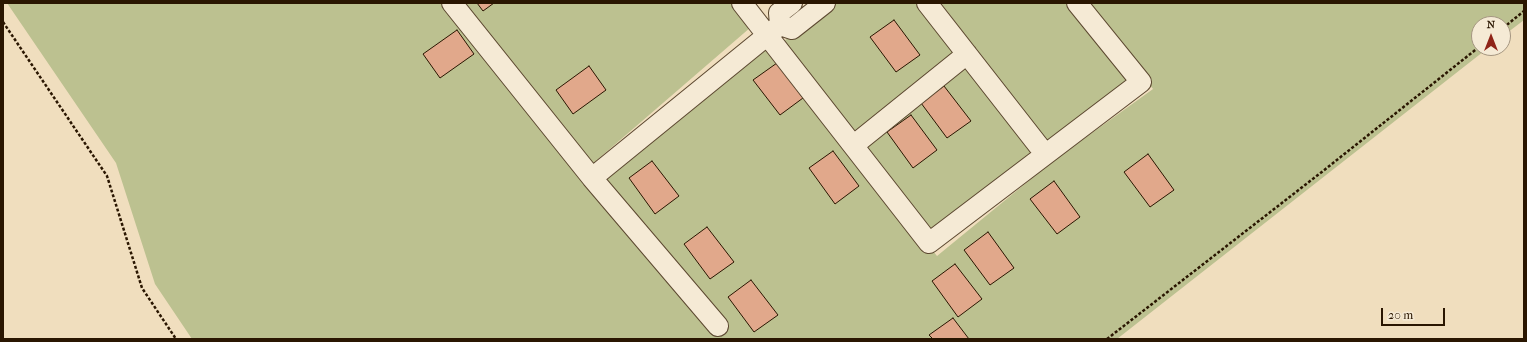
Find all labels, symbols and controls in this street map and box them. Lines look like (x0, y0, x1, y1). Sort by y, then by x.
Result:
north arrow (1471, 16, 1511, 56)
text: N (1487, 18, 1495, 31)
scale bar (1383, 300, 1447, 326)
text: 20 m (1388, 308, 1413, 322)

